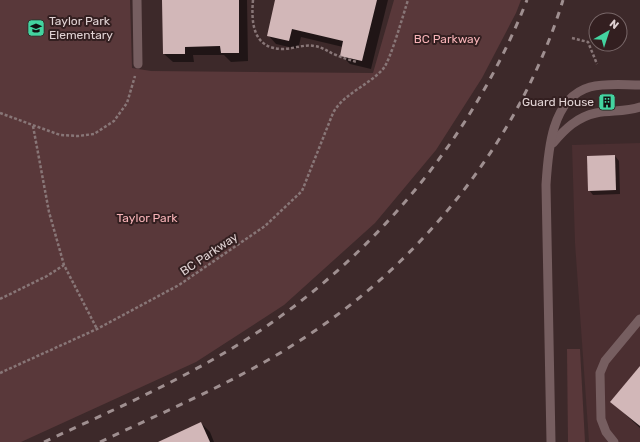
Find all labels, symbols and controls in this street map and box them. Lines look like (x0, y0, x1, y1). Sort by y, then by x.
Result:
north arrow (588, 12, 628, 52)
place label: Taylor Park Elementary (49, 14, 113, 42)
text: N (607, 17, 621, 32)
school or university icon: Taylor Park Elementary (26, 18, 46, 38)
park label: BC Parkway (414, 32, 481, 46)
building icon: Guard House (597, 92, 617, 112)
place label: Guard House (522, 95, 594, 109)
park label: Taylor Park (117, 211, 178, 225)
street label: BC Parkway (178, 229, 241, 278)

